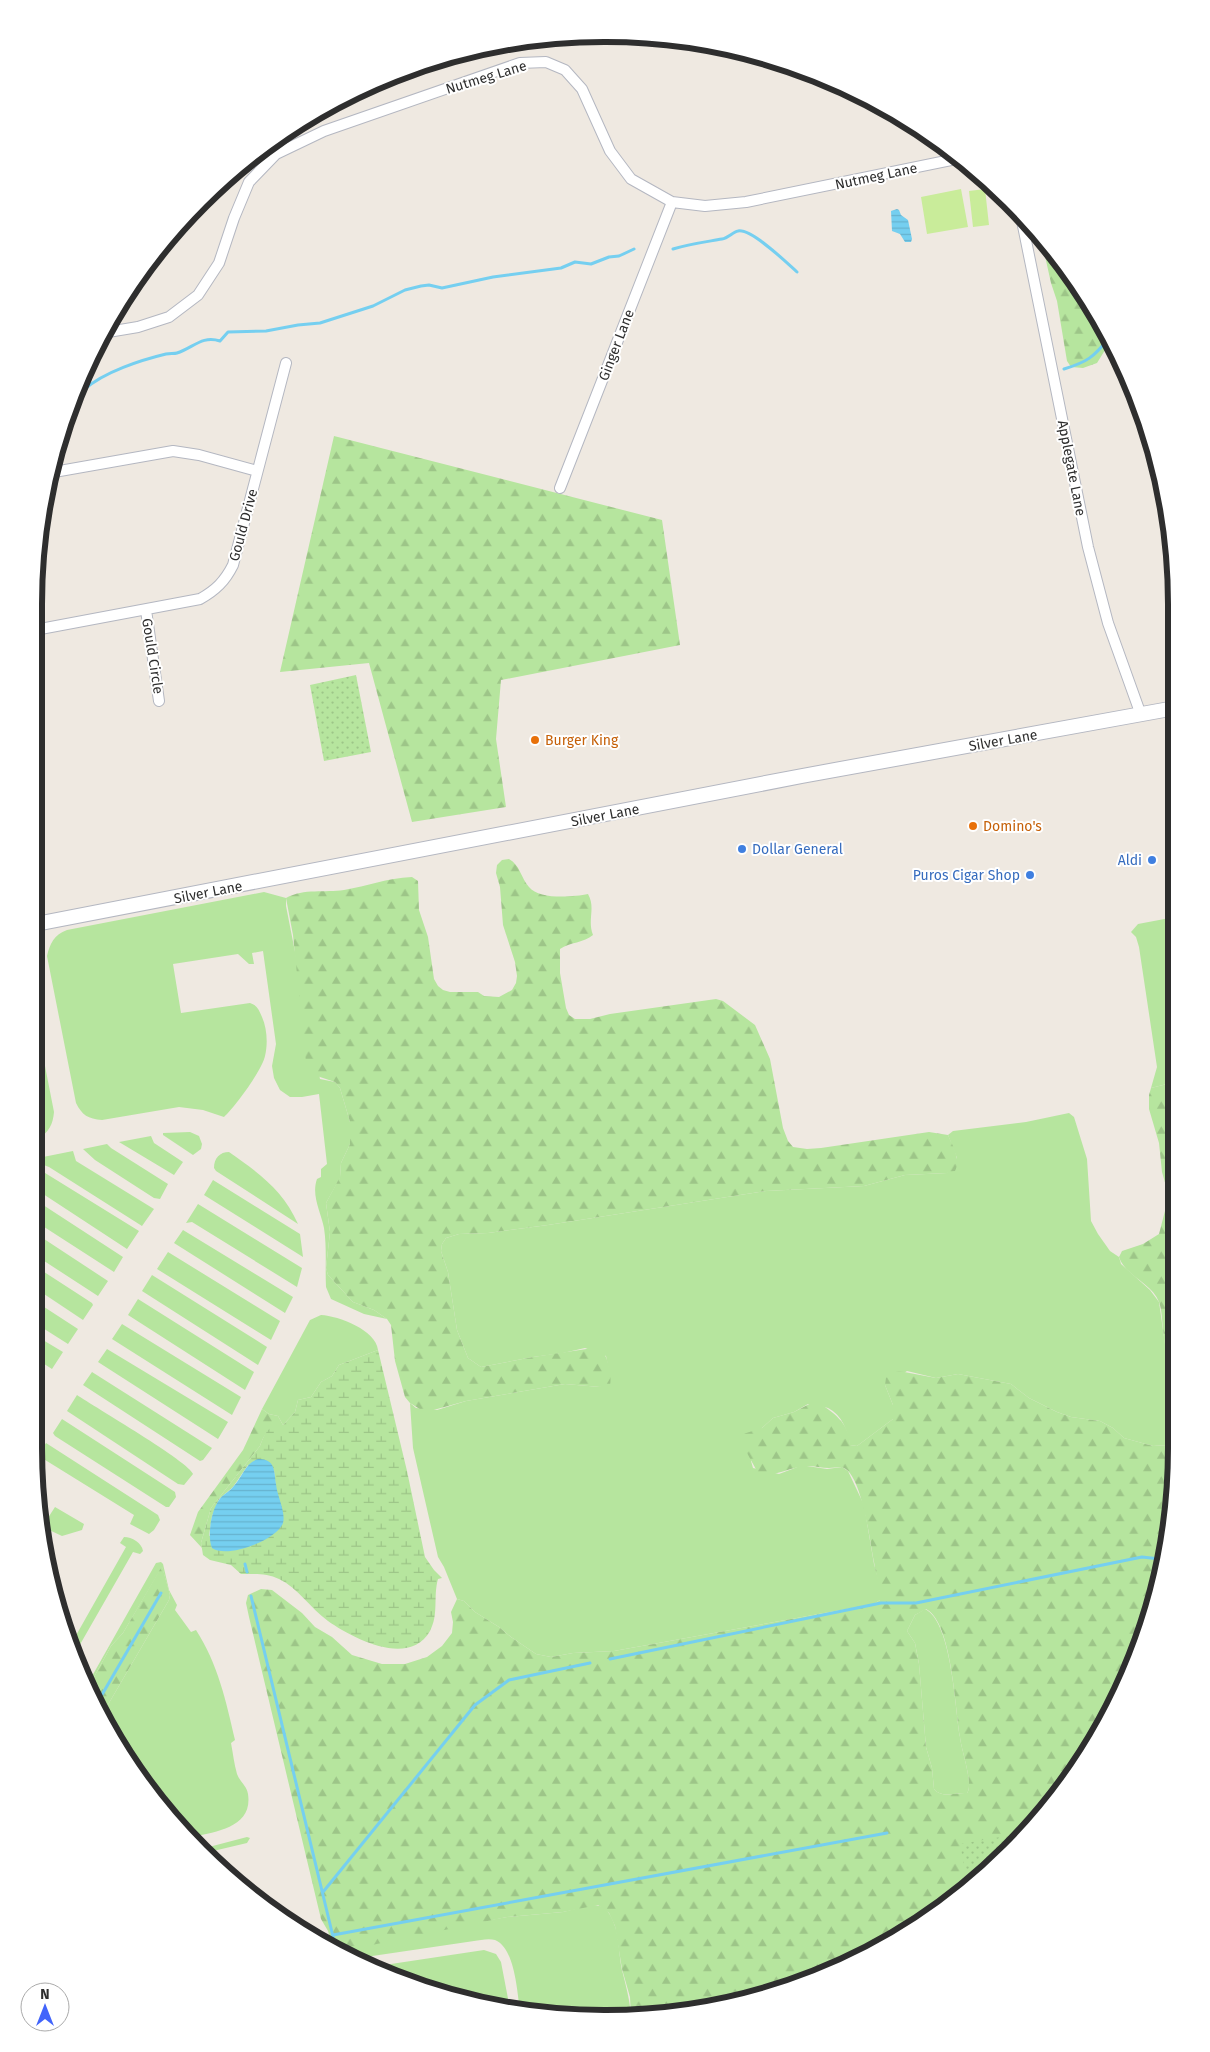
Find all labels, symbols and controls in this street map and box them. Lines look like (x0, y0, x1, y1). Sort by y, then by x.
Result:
street label: Nutmeg Lane (444, 57, 529, 98)
street label: Nutmeg Lane (833, 159, 919, 194)
street label: Ginger Lane (595, 307, 638, 383)
street label: Applegate Lane (1054, 419, 1089, 518)
street label: Gould Drive (226, 487, 261, 563)
street label: Gould Circle (138, 617, 167, 695)
street label: Silver Lane (967, 726, 1039, 755)
place label: Burger King (545, 732, 619, 749)
marker: Burger King (529, 734, 541, 746)
street label: Silver Lane (569, 801, 641, 830)
place label: Domino's (983, 818, 1042, 835)
marker: Domino's (967, 820, 979, 832)
place label: Dollar General (752, 841, 843, 858)
marker: Dollar General (736, 843, 748, 855)
place label: Aldi (1118, 852, 1142, 869)
marker: Aldi (1146, 854, 1158, 866)
place label: Puros Cigar Shop (913, 867, 1020, 884)
marker: Puros Cigar Shop (1024, 869, 1036, 881)
street label: Silver Lane (172, 878, 244, 907)
north arrow (20, 1982, 70, 2032)
text: N (40, 1986, 50, 2003)

